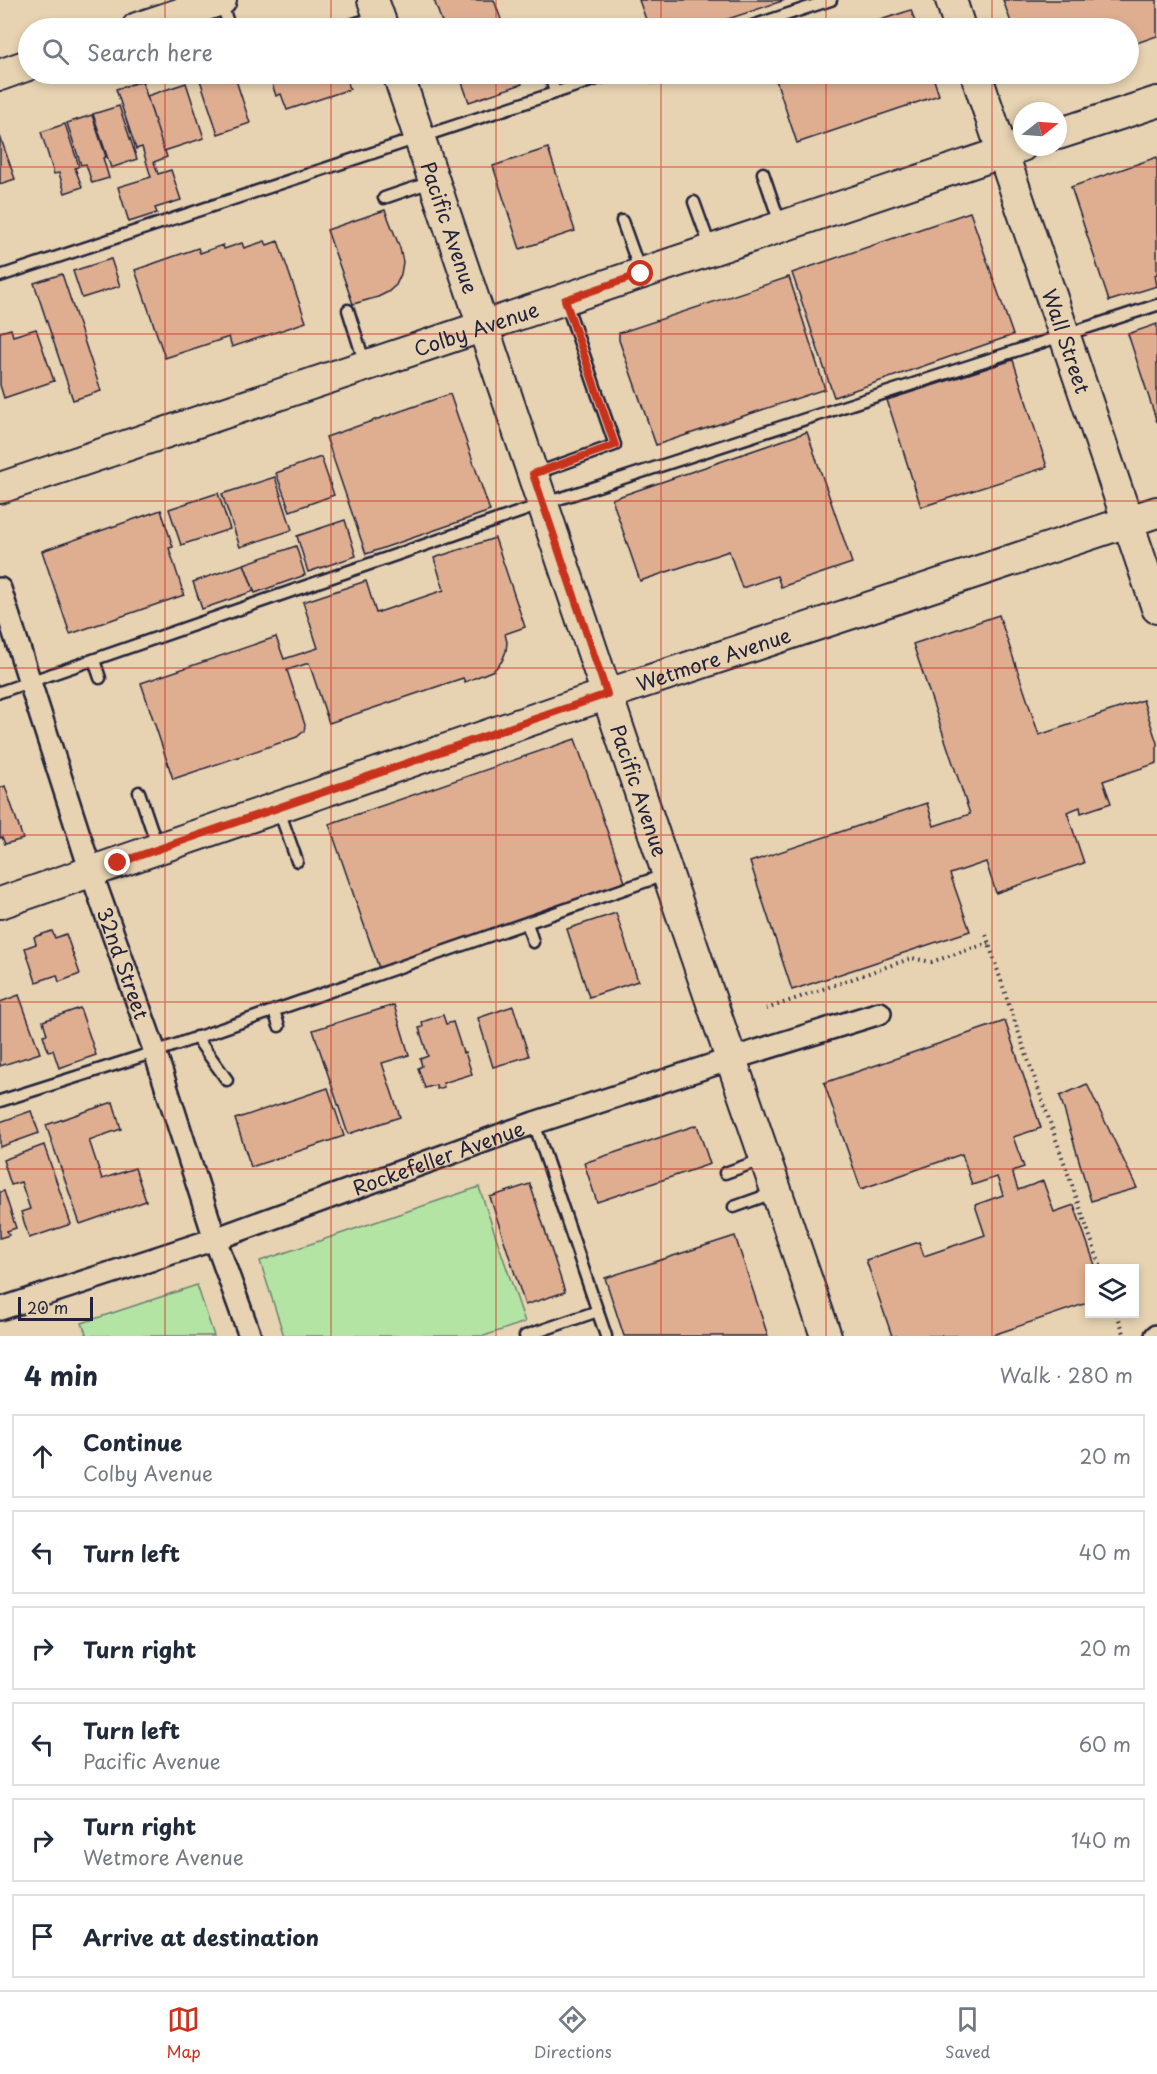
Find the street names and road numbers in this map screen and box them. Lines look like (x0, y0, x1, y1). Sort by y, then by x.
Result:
street label: Pacific Avenue (414, 157, 486, 298)
street label: Wall Street (1035, 285, 1098, 397)
street label: Colby Avenue (410, 294, 543, 364)
street label: Wetmore Avenue (632, 620, 795, 699)
street label: Pacific Avenue (603, 720, 676, 861)
street label: 32nd Street (90, 903, 157, 1023)
street label: Rockefeller Avenue (348, 1113, 529, 1203)

